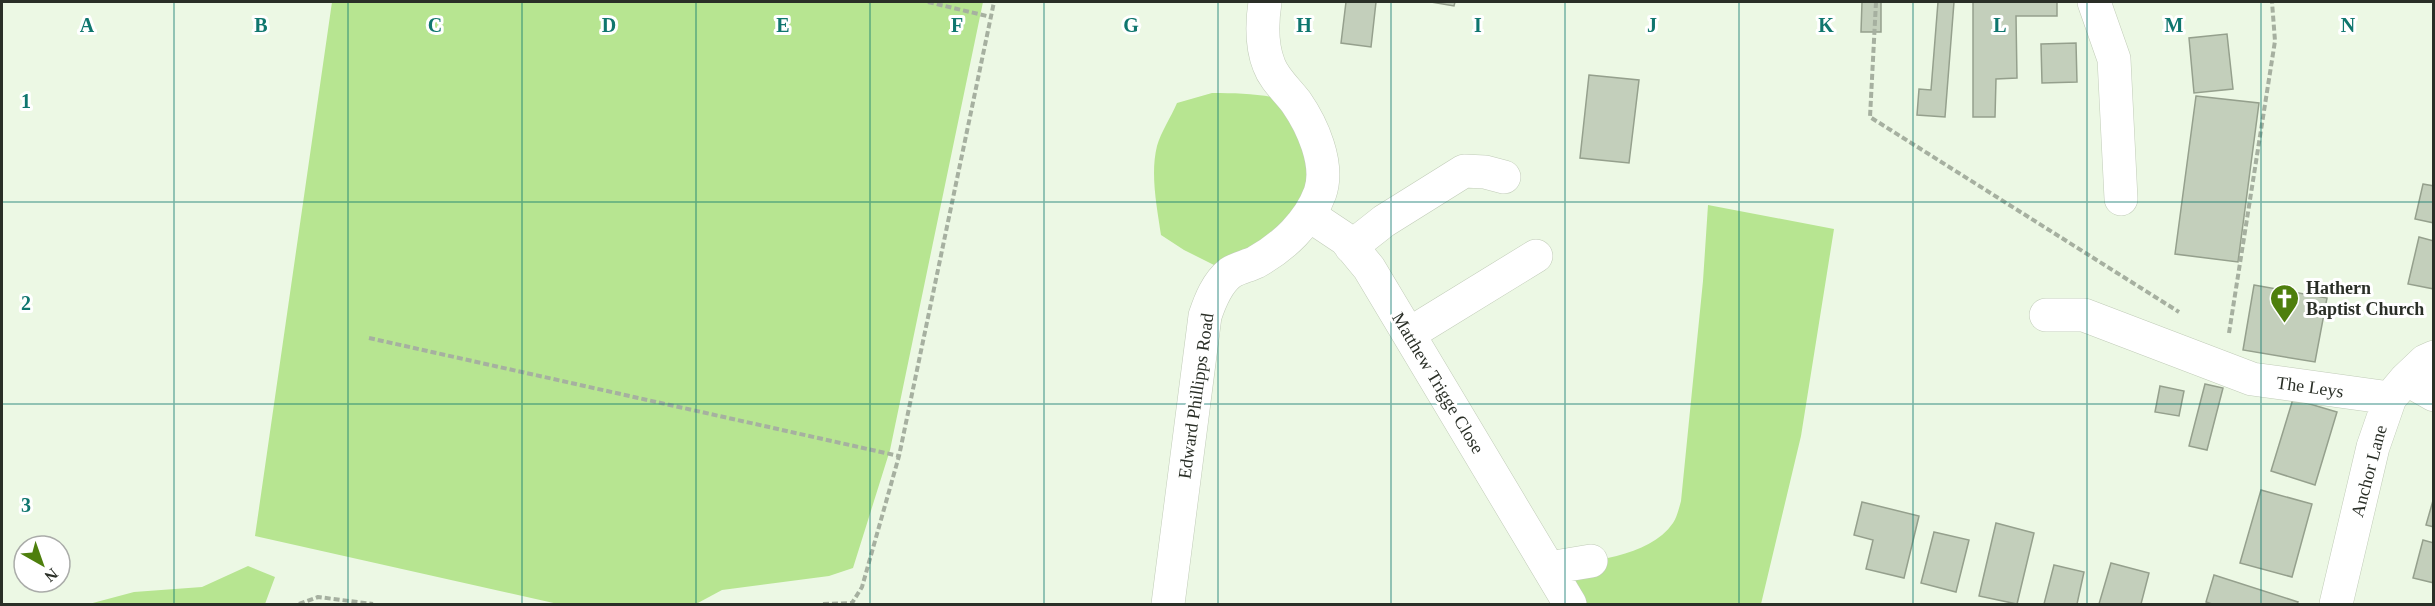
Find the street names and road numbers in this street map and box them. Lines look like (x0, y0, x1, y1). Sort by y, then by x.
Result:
street label: Matthew Trigge Close (1388, 309, 1488, 457)
street label: Edward Phillipps Road (1174, 312, 1218, 480)
street label: The Leys (2275, 372, 2345, 402)
street label: Anchor Lane (2347, 423, 2391, 519)

